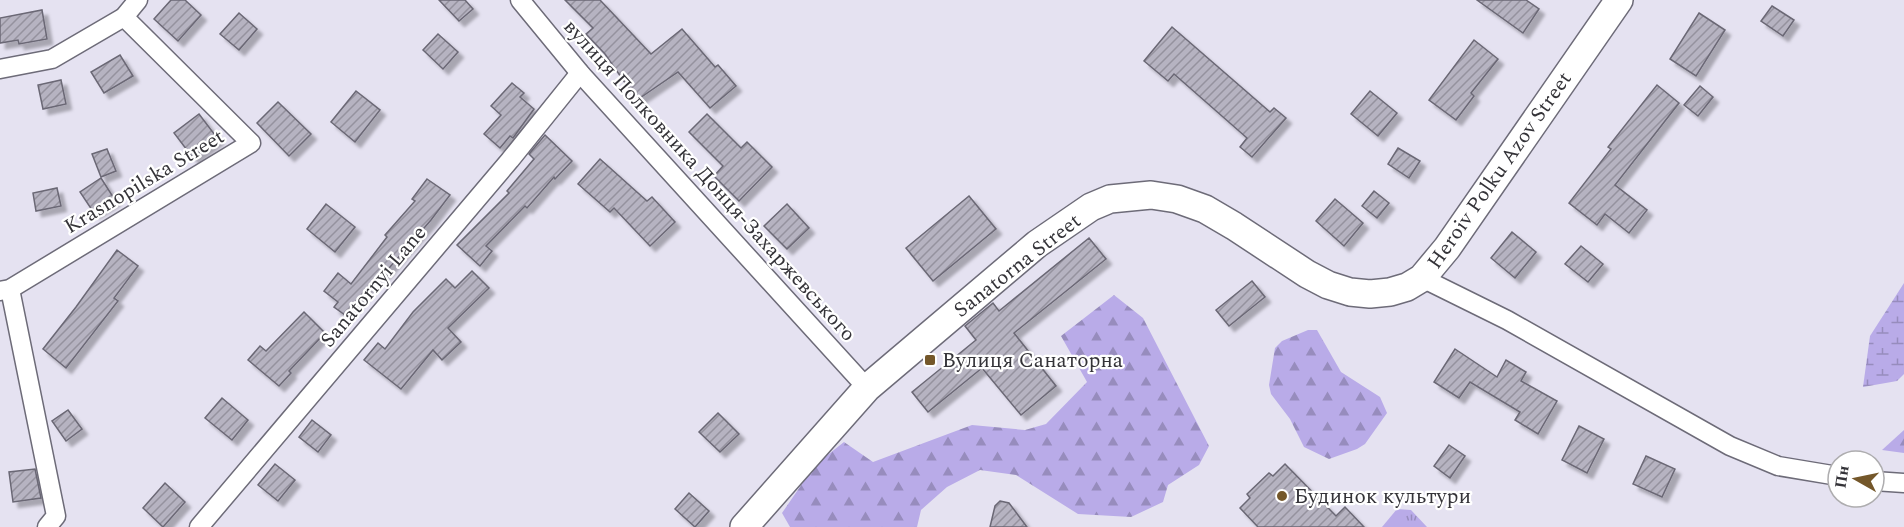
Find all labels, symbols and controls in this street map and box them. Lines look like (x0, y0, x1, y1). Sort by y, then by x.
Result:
street label: вулиця Полковника Донця-Захаржевського (555, 12, 863, 349)
street label: Heroiv Polku Azov Street (1419, 65, 1580, 276)
street label: Krasnopilska Street (58, 121, 231, 243)
street label: Sanatorna Street (947, 206, 1088, 326)
street label: Sanatornyi Lane (313, 218, 435, 355)
place label: Вулиця Санаторна (942, 345, 1124, 377)
marker: Вулиця Санаторна (923, 353, 937, 367)
north arrow (1826, 449, 1886, 509)
text: Пн (1829, 464, 1856, 490)
place label: Будинок культури (1294, 481, 1471, 513)
marker: Будинок культури (1275, 489, 1289, 503)

